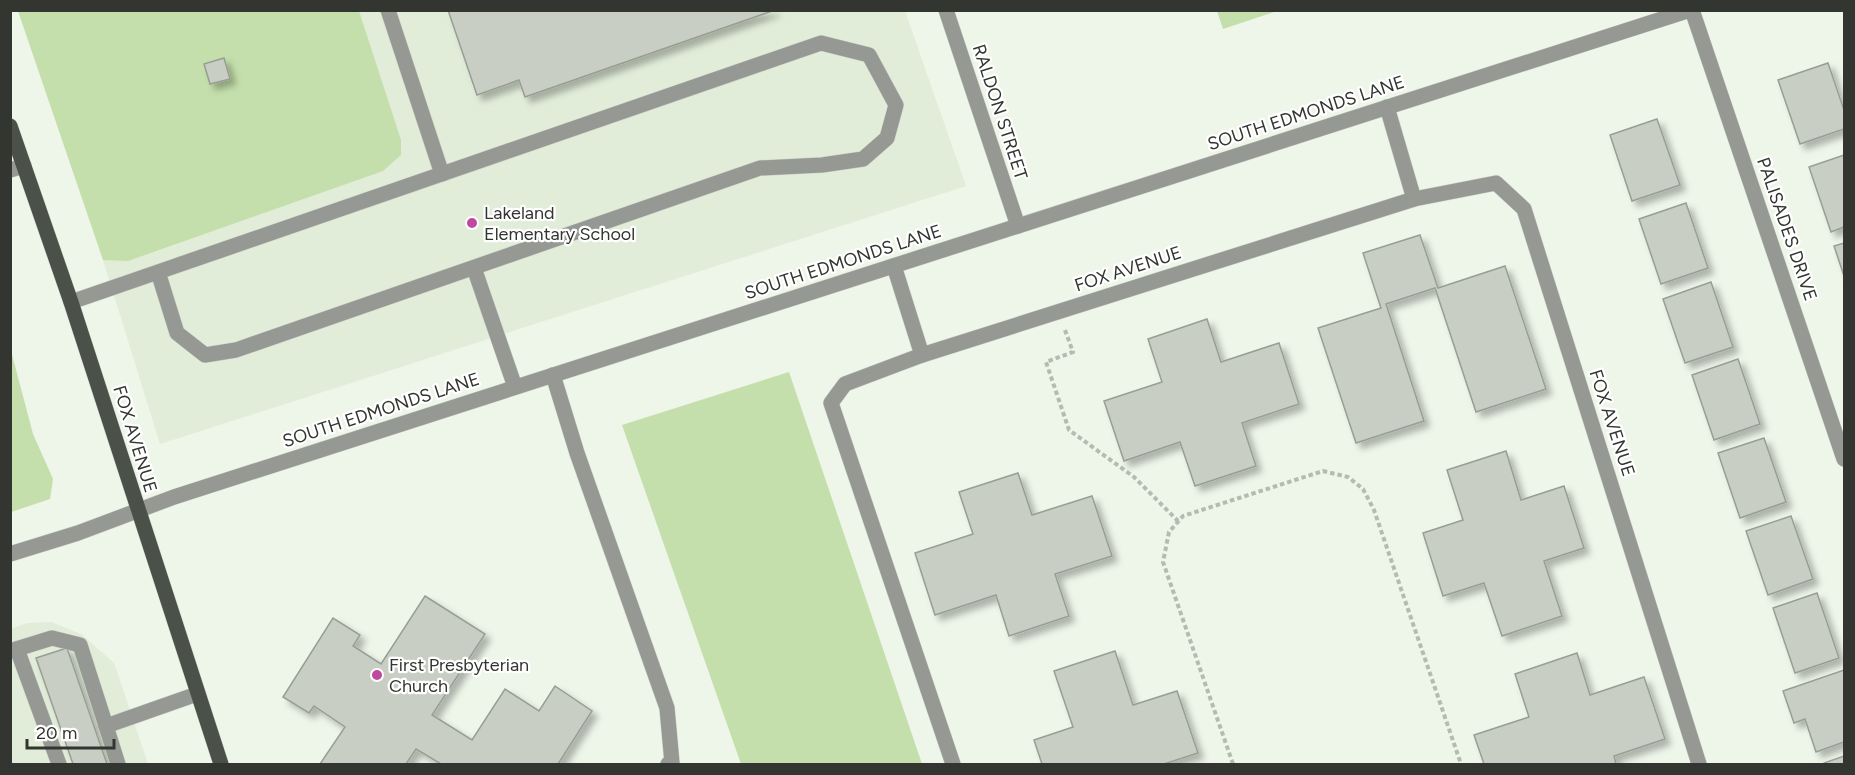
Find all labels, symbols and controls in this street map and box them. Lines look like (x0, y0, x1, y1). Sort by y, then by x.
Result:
street label: RALDON STREET (968, 42, 1032, 183)
street label: SOUTH EDMONDS LANE (1205, 71, 1407, 155)
street label: PALISADES DRIVE (1752, 154, 1822, 304)
place label: Lakeland Elementary School (484, 202, 635, 245)
marker: Lakeland Elementary School (465, 216, 479, 230)
street label: SOUTH EDMONDS LANE (742, 220, 944, 304)
street label: FOX AVENUE (1072, 241, 1184, 297)
street label: FOX AVENUE (1584, 367, 1640, 479)
street label: SOUTH EDMONDS LANE (280, 368, 482, 452)
street label: FOX AVENUE (108, 383, 162, 495)
place label: First Presbyterian Church (389, 654, 529, 697)
marker: First Presbyterian Church (370, 668, 384, 682)
scale bar (27, 712, 114, 750)
text: 20 m (36, 722, 77, 744)

